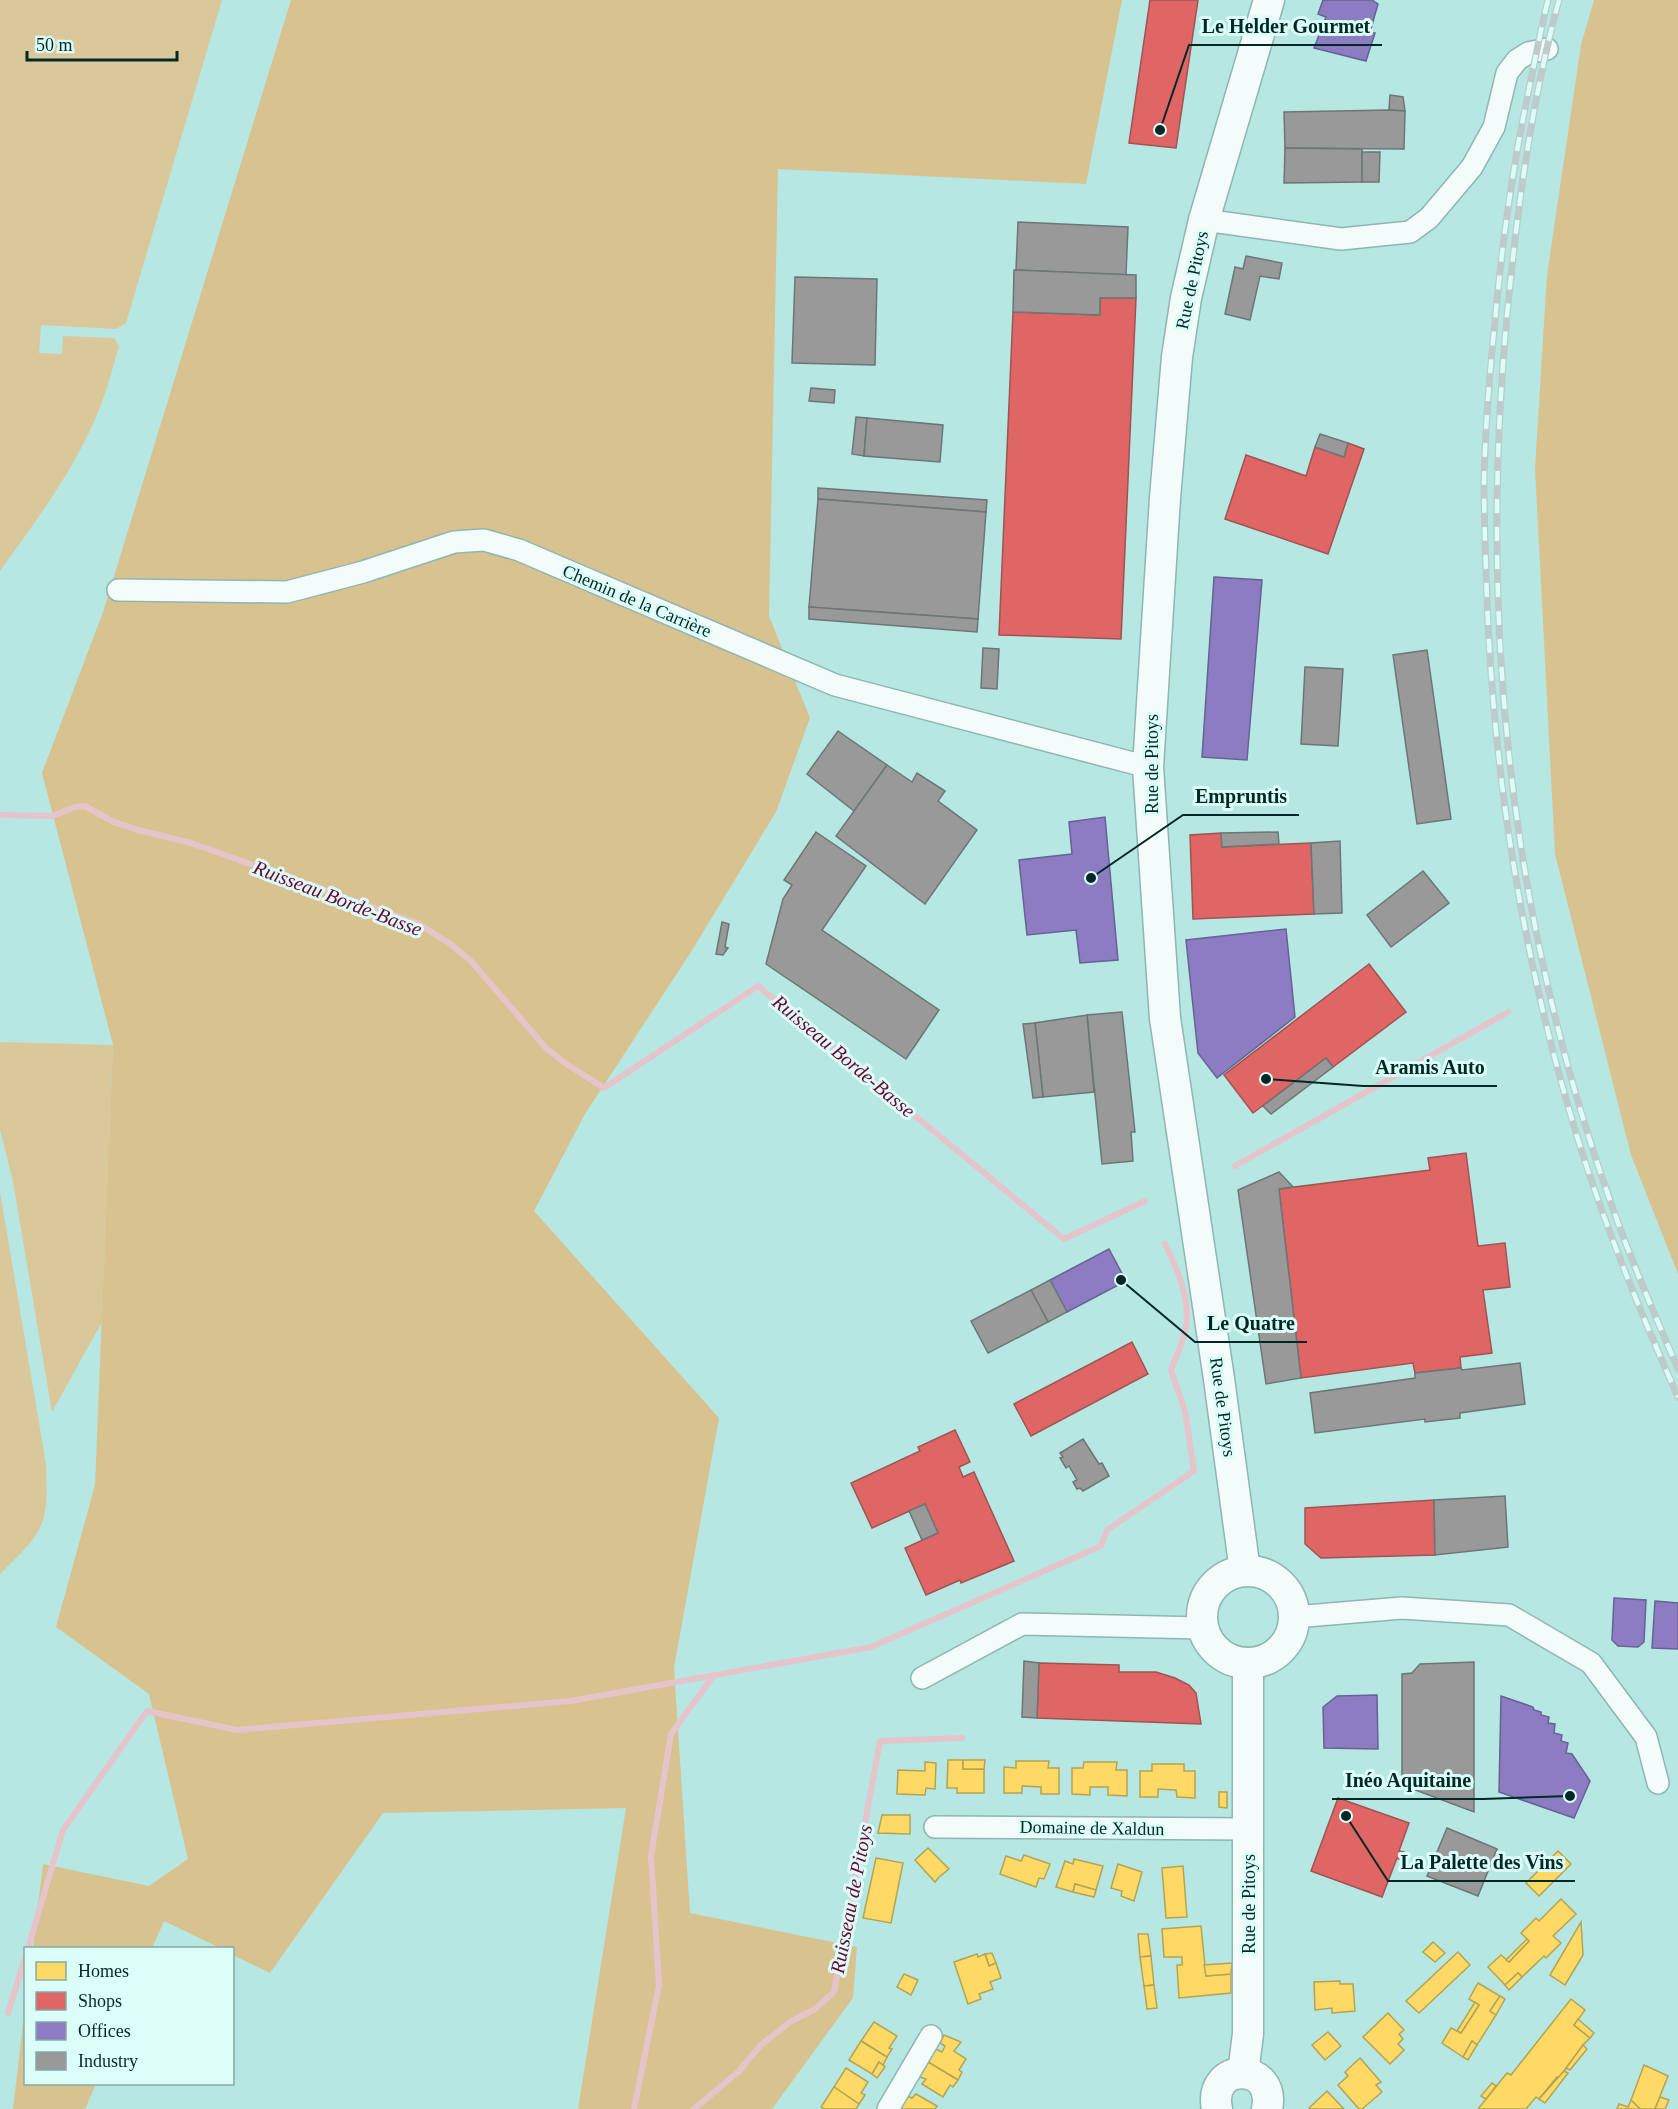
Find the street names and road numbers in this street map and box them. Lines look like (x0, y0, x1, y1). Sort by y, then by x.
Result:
street label: Rue de Pitoys (1172, 229, 1212, 331)
street label: Chemin de la Carrière (560, 561, 714, 641)
street label: Rue de Pitoys (1142, 714, 1162, 814)
street label: Rue de Pitoys (1206, 1356, 1240, 1458)
street label: Domaine de Xaldun (1019, 1817, 1165, 1839)
street label: Rue de Pitoys (1239, 1854, 1259, 1954)

